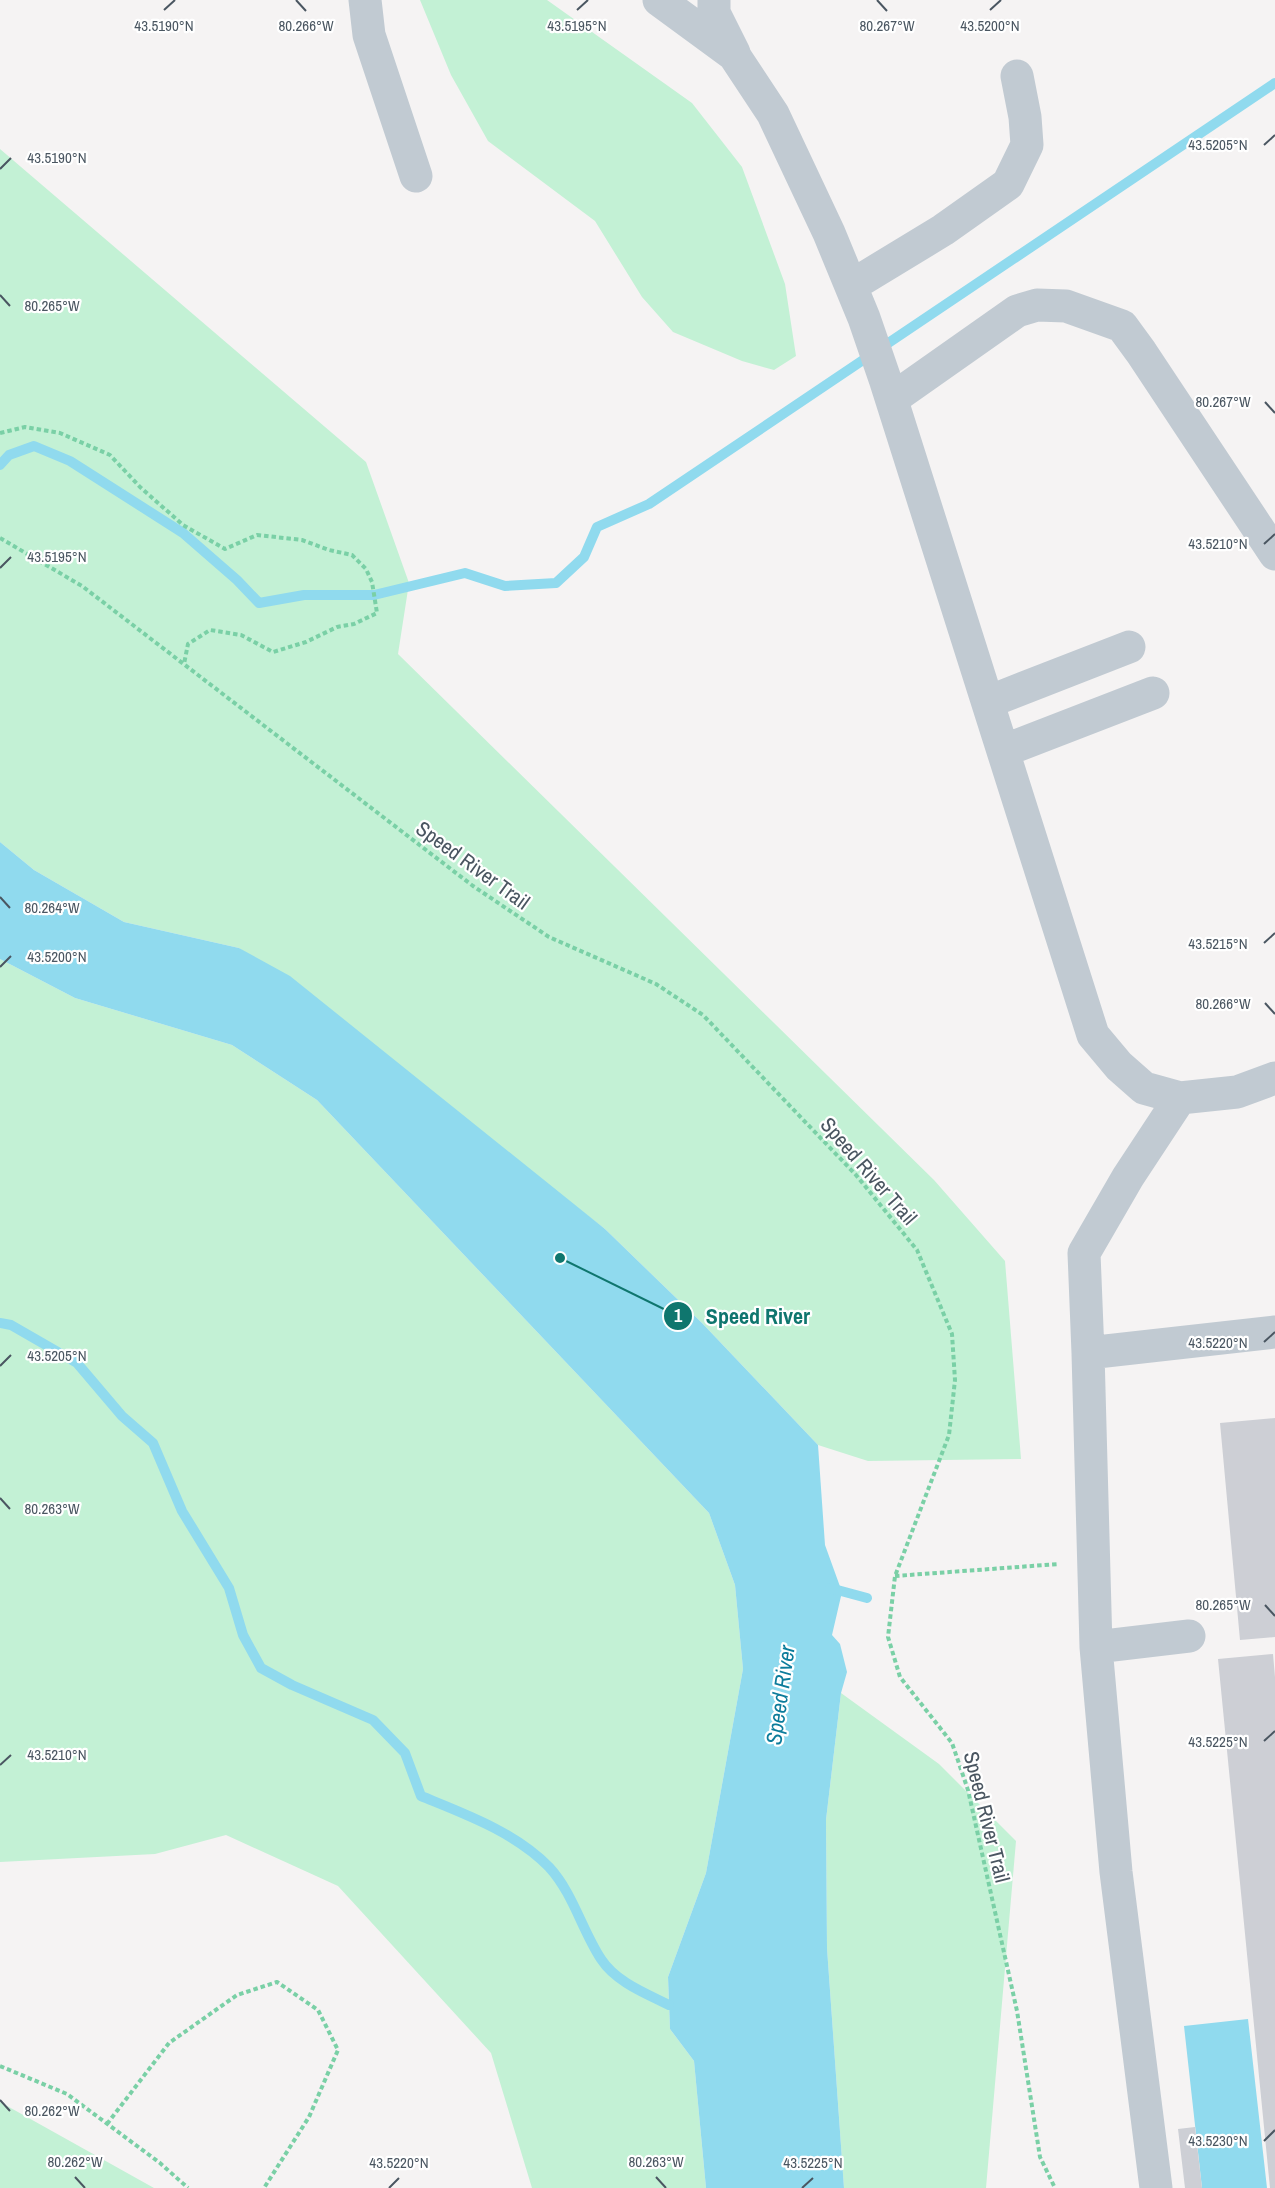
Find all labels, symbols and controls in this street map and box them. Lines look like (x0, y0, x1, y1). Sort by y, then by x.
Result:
text: 43.5190°N (134, 15, 194, 36)
text: 80.266°W (278, 15, 334, 36)
text: 43.5195°N (547, 15, 607, 36)
text: 80.267°W (859, 15, 915, 36)
text: 43.5200°N (960, 15, 1020, 36)
text: 43.5205°N (1188, 134, 1248, 155)
text: 43.5190°N (27, 147, 87, 168)
text: 80.265°W (24, 295, 80, 316)
text: 80.267°W (1195, 391, 1251, 412)
text: 43.5210°N (1188, 533, 1248, 554)
text: 43.5195°N (27, 546, 87, 567)
street label: Speed River Trail (410, 814, 536, 916)
text: 80.264°W (24, 897, 80, 918)
text: 43.5215°N (1188, 933, 1248, 954)
text: 43.5200°N (27, 946, 87, 967)
text: 80.266°W (1195, 993, 1251, 1014)
street label: Speed River Trail (814, 1111, 924, 1231)
callout: Speed River (663, 1296, 822, 1336)
text: Speed River (706, 1301, 810, 1331)
text: 1 (674, 1303, 683, 1328)
text: 43.5220°N (1188, 1332, 1248, 1353)
text: 43.5205°N (27, 1345, 87, 1366)
text: 80.263°W (24, 1498, 80, 1519)
text: 80.265°W (1195, 1594, 1251, 1615)
water label: Speed River (758, 1642, 802, 1747)
text: 43.5225°N (1188, 1731, 1248, 1752)
text: 43.5210°N (27, 1744, 87, 1765)
street label: Speed River Trail (957, 1748, 1017, 1886)
text: 80.262°W (24, 2100, 80, 2121)
text: 43.5230°N (1188, 2130, 1248, 2151)
text: 80.262°W (47, 2151, 103, 2172)
text: 80.263°W (628, 2151, 684, 2172)
text: 43.5220°N (369, 2152, 429, 2173)
text: 43.5225°N (783, 2152, 843, 2173)

